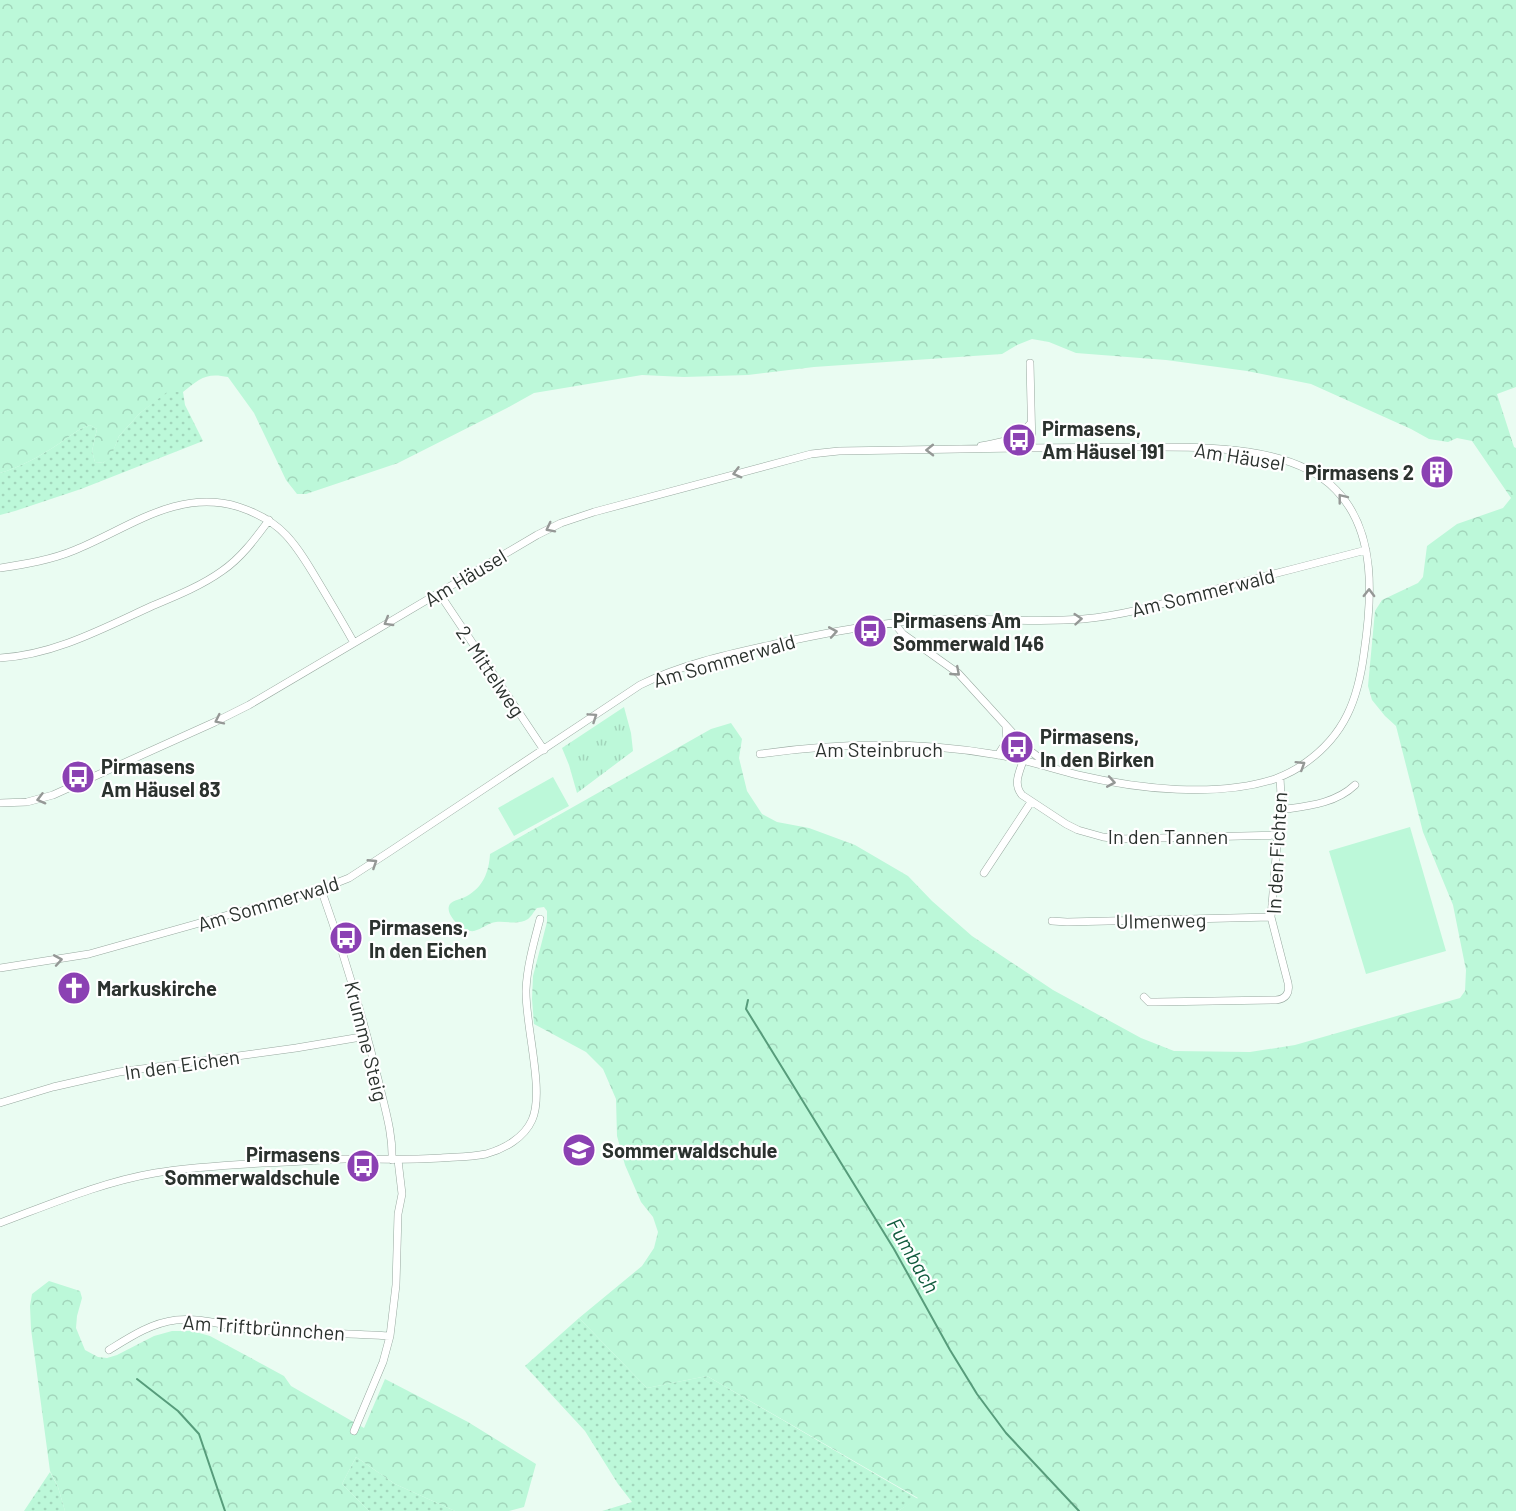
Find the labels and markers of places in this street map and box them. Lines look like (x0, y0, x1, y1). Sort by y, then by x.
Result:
place label: Pirmasens, Am Häusel 191 (1042, 416, 1164, 463)
bus stop icon: Pirmasens, Am Häusel 191 (1001, 422, 1037, 458)
building icon: Pirmasens 2 (1419, 454, 1455, 490)
place label: Pirmasens 2 (1305, 460, 1414, 484)
place label: Pirmasens Am Sommerwald 146 (893, 608, 1044, 655)
bus stop icon: Pirmasens Am Sommerwald 146 (852, 613, 888, 649)
place label: Pirmasens, In den Birken (1040, 724, 1154, 771)
bus stop icon: Pirmasens, In den Birken (999, 729, 1035, 765)
place label: Pirmasens Am Häusel 83 (101, 754, 221, 801)
bus stop icon: Pirmasens Am Häusel 83 (60, 759, 96, 795)
place label: Pirmasens, In den Eichen (369, 915, 487, 962)
bus stop icon: Pirmasens, In den Eichen (328, 920, 364, 956)
church icon: Markuskirche (56, 970, 92, 1006)
place label: Markuskirche (97, 976, 217, 1000)
school or university icon: Sommerwaldschule (561, 1132, 597, 1168)
place label: Sommerwaldschule (602, 1138, 778, 1162)
place label: Pirmasens Sommerwaldschule (165, 1142, 340, 1189)
bus stop icon: Pirmasens Sommerwaldschule (345, 1148, 381, 1184)

